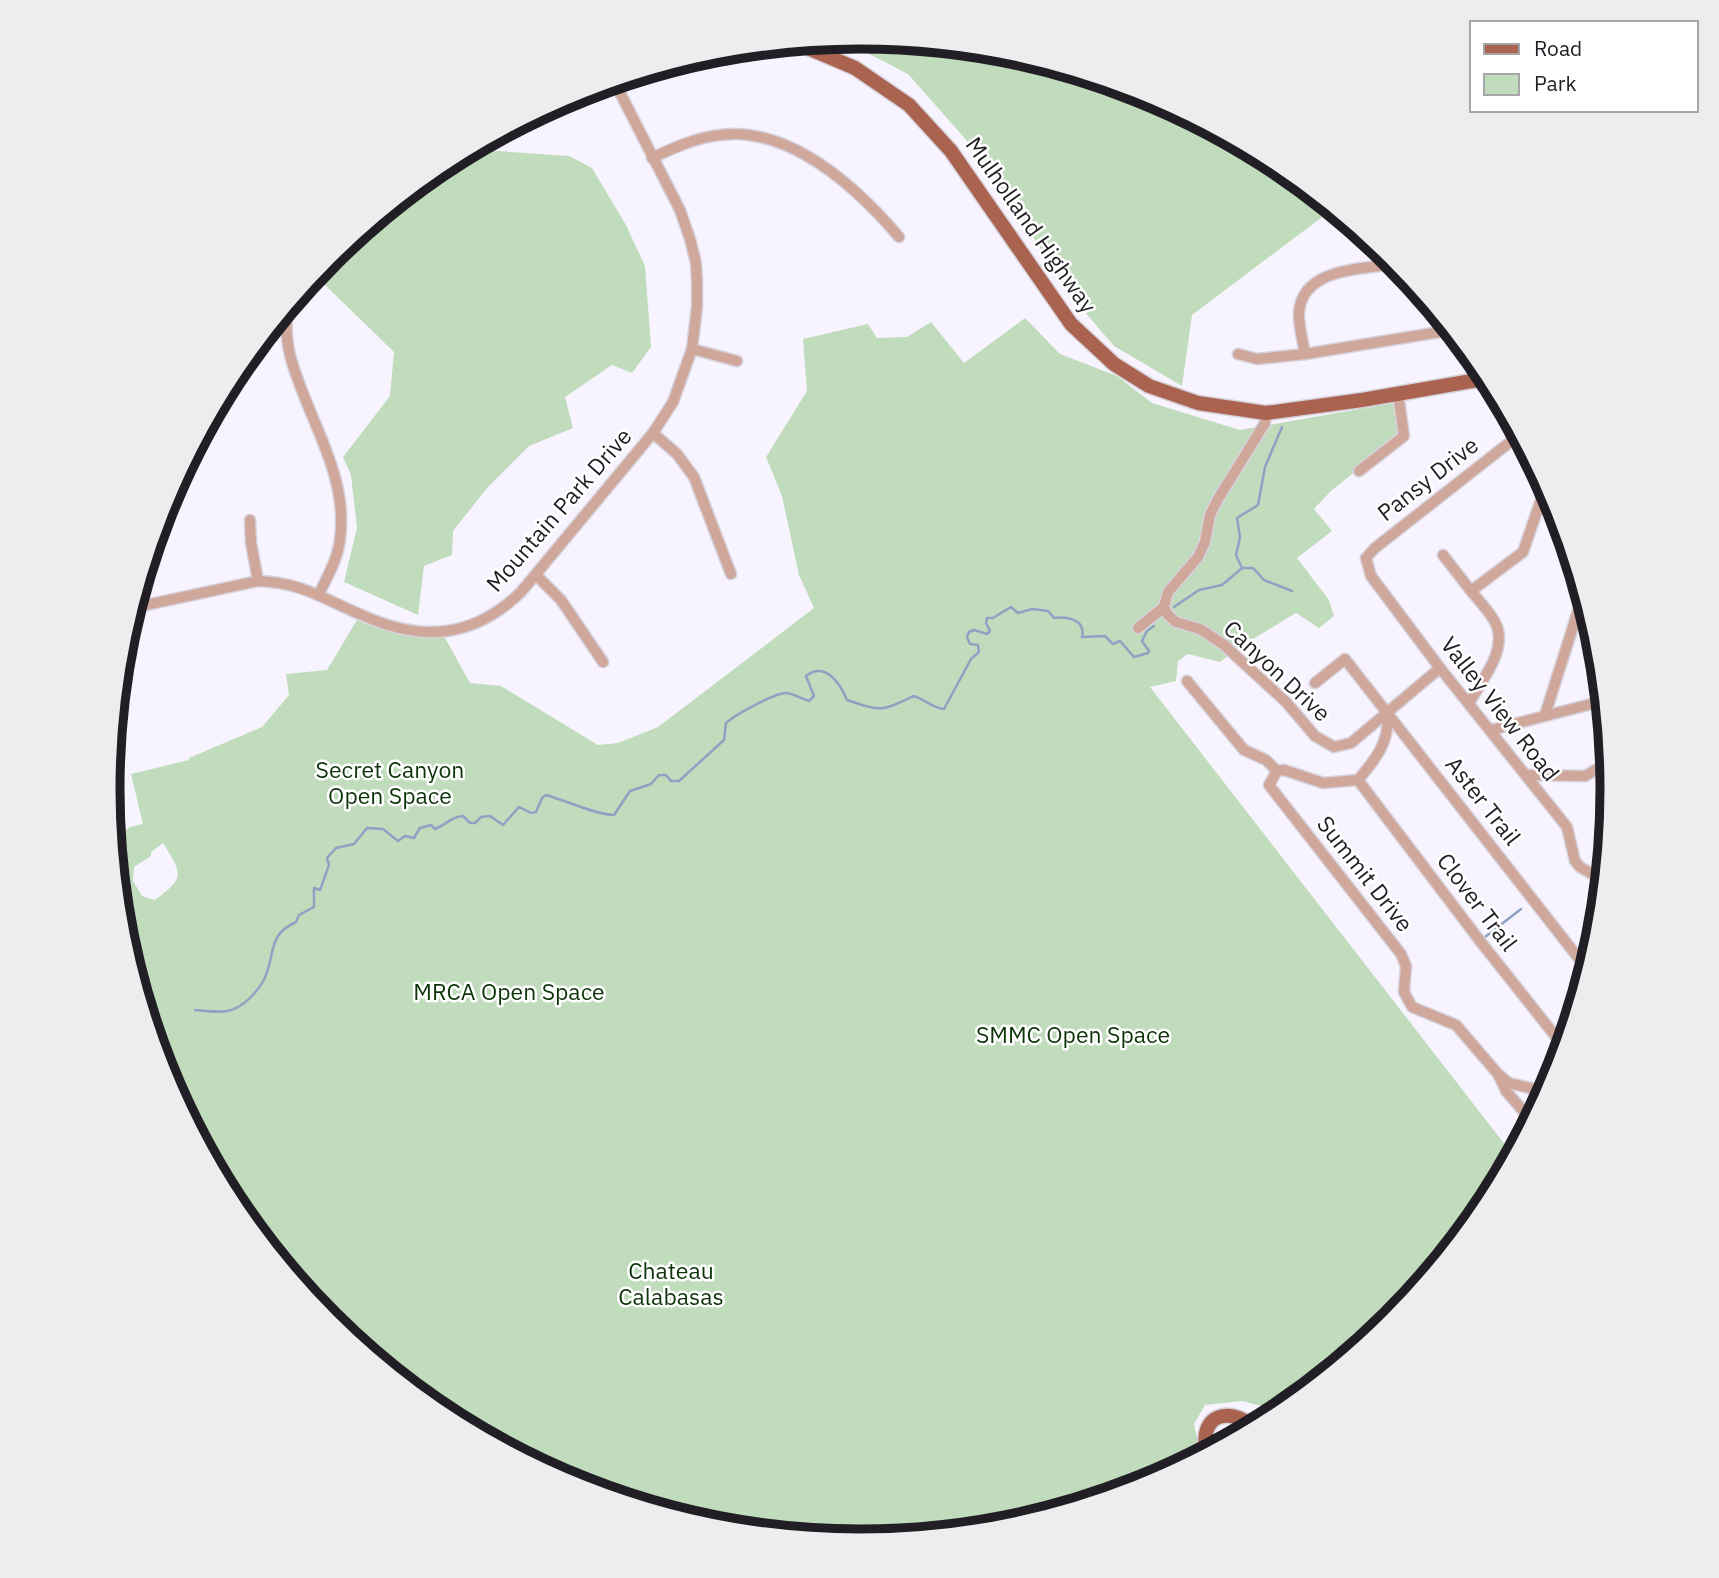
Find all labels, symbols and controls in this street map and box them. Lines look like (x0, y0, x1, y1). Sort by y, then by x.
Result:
legend (1470, 21, 1698, 112)
text: Road (1534, 34, 1582, 62)
text: Park (1534, 69, 1577, 97)
street label: Mulholland Highway (960, 130, 1104, 319)
street label: Mountain Park Drive (479, 421, 638, 598)
street label: Pansy Drive (1371, 429, 1484, 527)
street label: Canyon Drive (1218, 613, 1337, 727)
street label: Valley View Road (1435, 630, 1567, 787)
street label: Aster Trail (1440, 750, 1528, 851)
park label: Secret Canyon Open Space (316, 754, 464, 810)
street label: Summit Drive (1311, 809, 1420, 937)
street label: Clover Trail (1431, 846, 1525, 957)
park label: MRCA Open Space (413, 976, 605, 1006)
park label: SMMC Open Space (976, 1019, 1170, 1049)
park label: Chateau Calabasas (618, 1255, 724, 1311)

